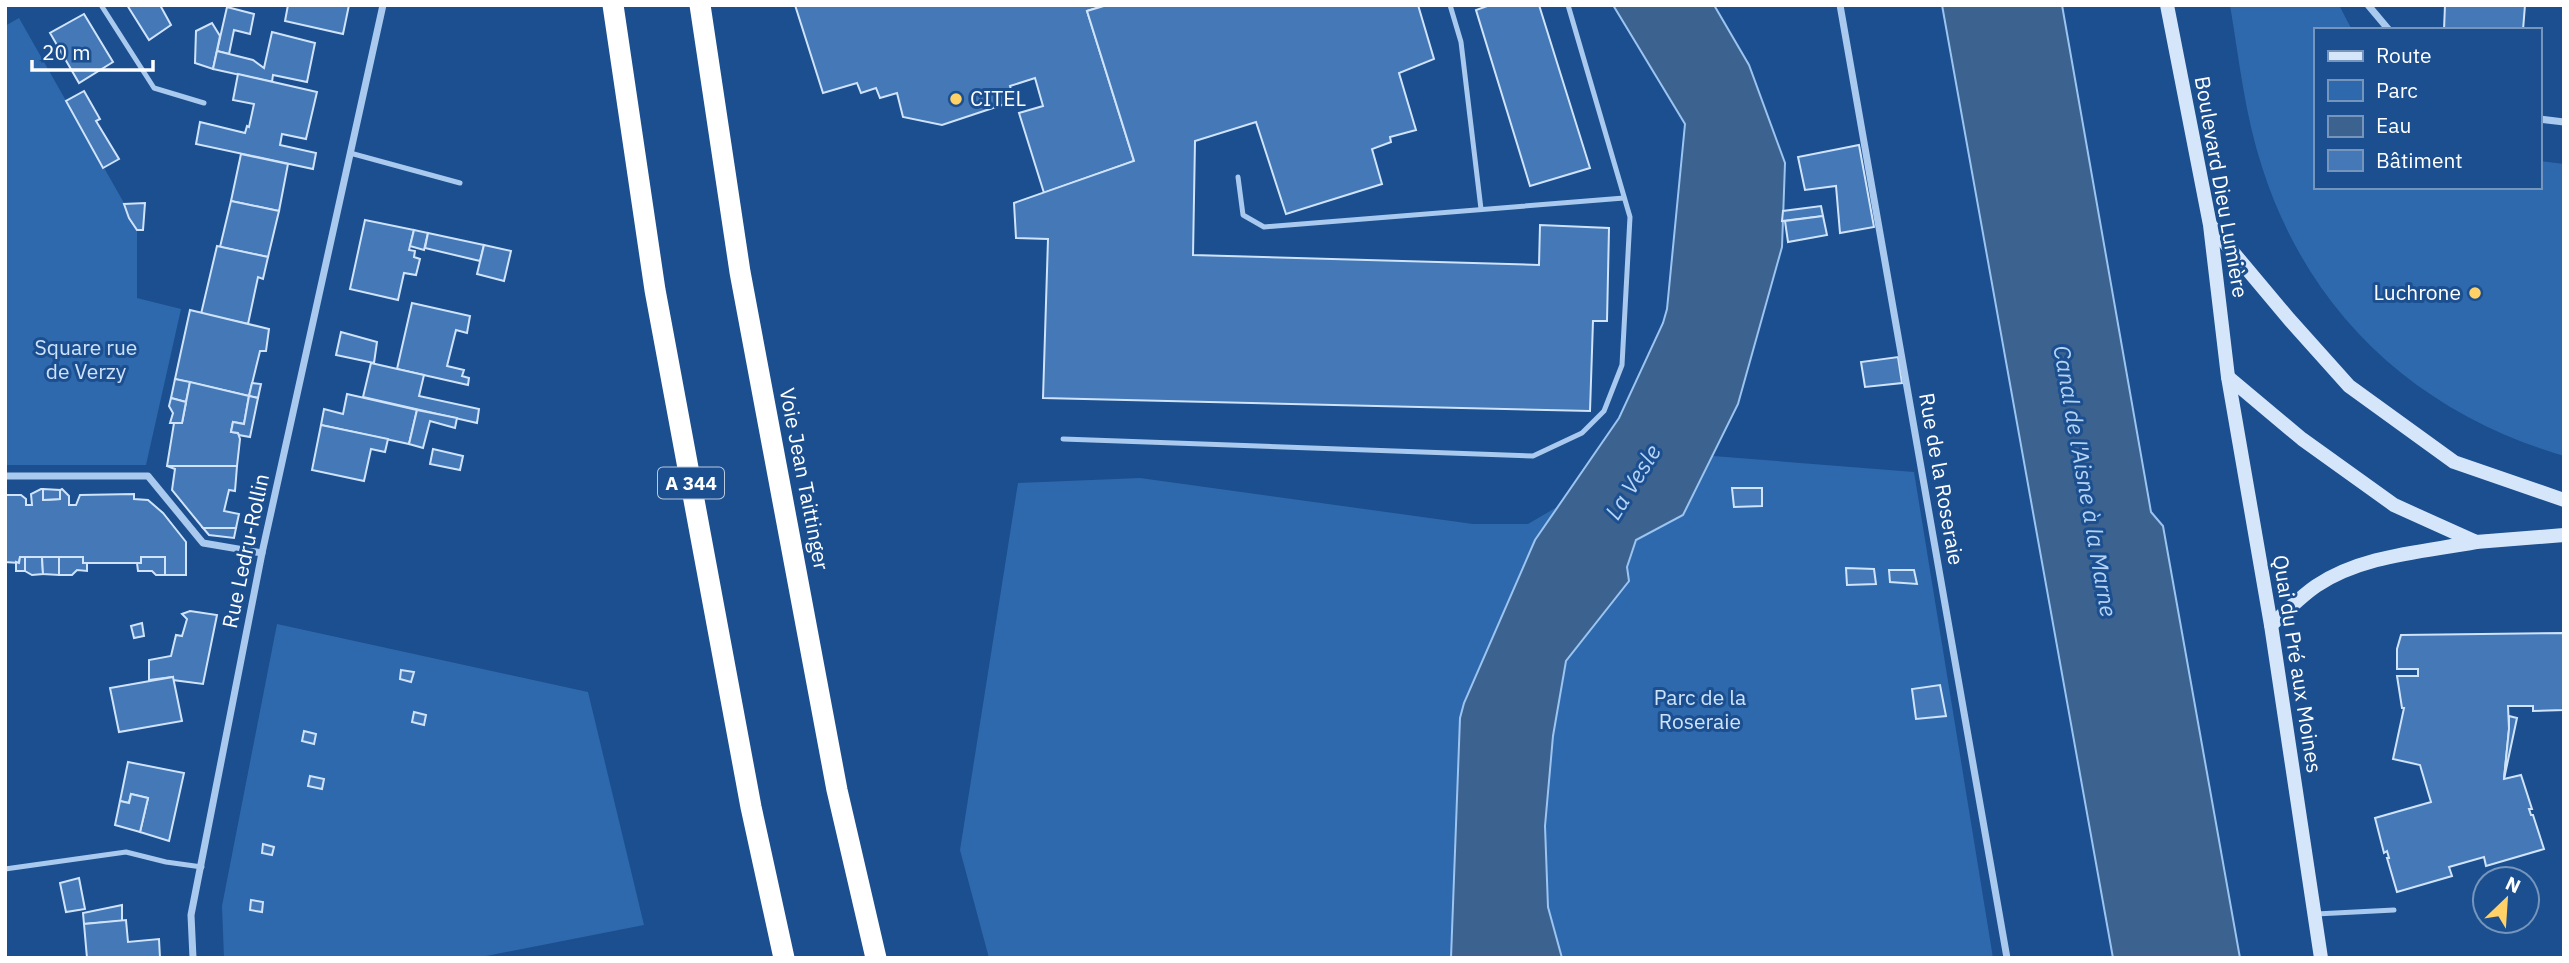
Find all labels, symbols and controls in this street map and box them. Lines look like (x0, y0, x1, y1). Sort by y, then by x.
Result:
scale bar (32, 28, 152, 72)
legend (2314, 28, 2541, 189)
text: 20 m (42, 38, 91, 66)
text: Route (2376, 41, 2432, 69)
street label: Boulevard Dieu Lumière (2189, 74, 2255, 300)
text: Parc (2376, 76, 2418, 104)
place label: CITEL (970, 84, 1026, 112)
marker: CITEL (948, 91, 964, 107)
text: Eau (2376, 111, 2411, 139)
text: Bâtiment (2376, 146, 2463, 174)
place label: Luchrone (2373, 278, 2461, 306)
marker: Luchrone (2467, 285, 2483, 301)
park label: Square rue de Verzy (35, 333, 137, 385)
water label: Canal de l'Aisne à la Marne (2047, 343, 2125, 619)
street label: Voie Jean Taittinger (774, 385, 836, 573)
street label: Rue de la Roseraie (1913, 390, 1971, 567)
water label: La Vesle (1597, 438, 1667, 525)
road number: A 344 (658, 468, 724, 498)
street label: Rue Ledru-Rollin (215, 471, 275, 631)
street label: Quai du Pré aux Moines (2267, 553, 2329, 775)
park label: Parc de la Roseraie (1654, 683, 1746, 735)
north arrow (2471, 865, 2541, 935)
text: N (2502, 871, 2524, 898)

